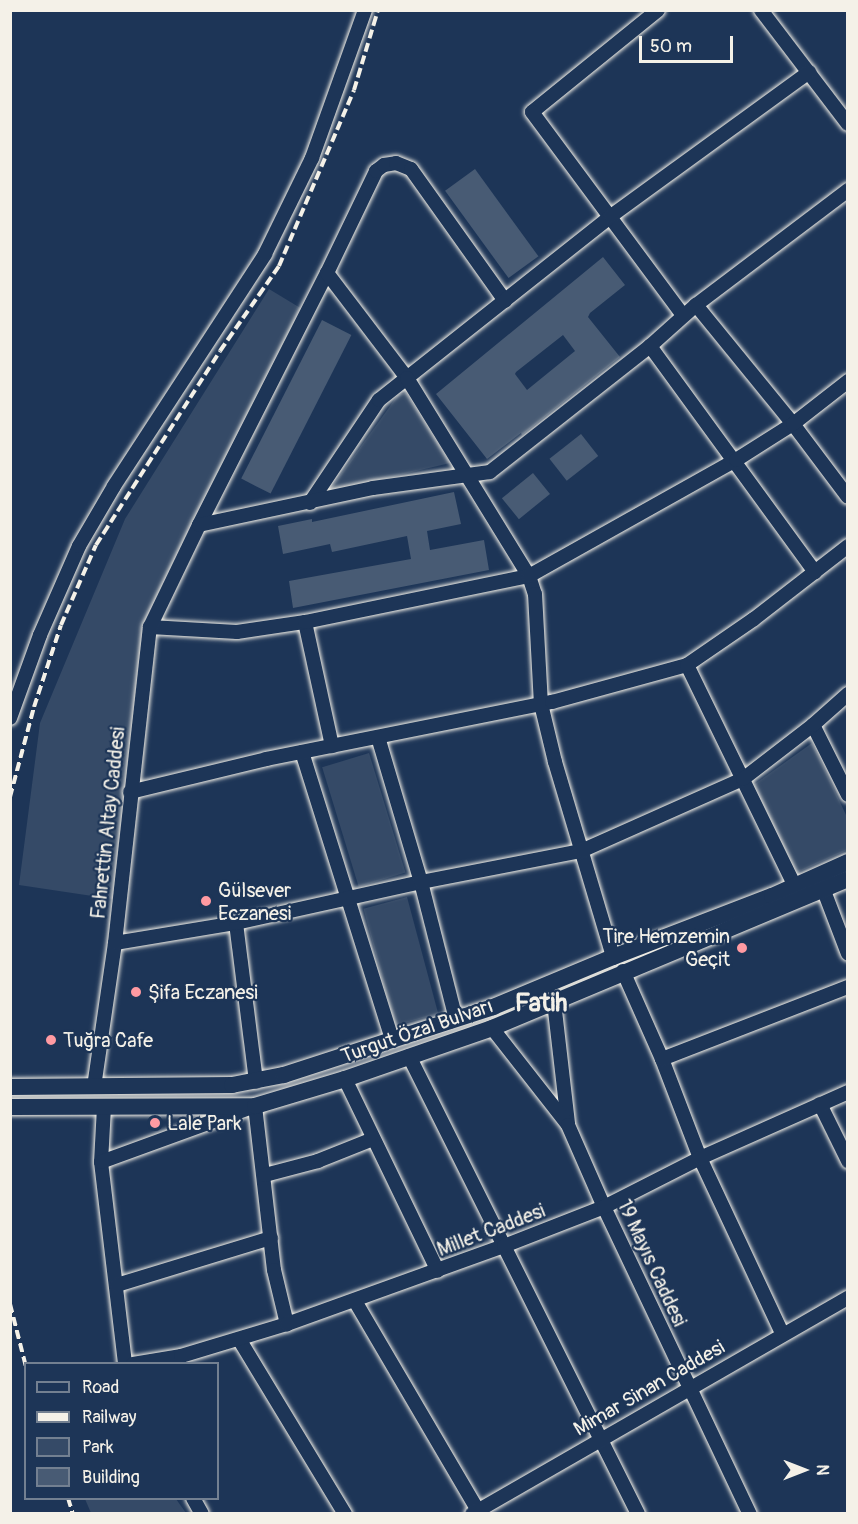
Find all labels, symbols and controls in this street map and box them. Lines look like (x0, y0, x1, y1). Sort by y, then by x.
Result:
scale bar (642, 24, 736, 62)
text: 50 m (650, 35, 692, 58)
street label: Fahrettin Altay Caddesi (86, 726, 130, 920)
place label: Gülsever Eczanesi (218, 878, 291, 925)
marker: Gülsever Eczanesi (199, 894, 213, 908)
place label: Tire Hemzemin Geçit (603, 924, 730, 971)
marker: Tire Hemzemin Geçit (735, 941, 749, 955)
place label: Şifa Eczanesi (148, 980, 258, 1004)
marker: Şifa Eczanesi (129, 985, 143, 999)
district label: Fatih (515, 988, 567, 1020)
street label: Turgut Özal Bulvarı (338, 994, 496, 1068)
place label: Tuğra Cafe (63, 1028, 153, 1052)
marker: Tuğra Cafe (44, 1033, 58, 1047)
place label: Lale Park (167, 1111, 242, 1135)
marker: Lale Park (148, 1116, 162, 1130)
street label: 19 Mayıs Caddesi (612, 1196, 692, 1330)
street label: Millet Caddesi (434, 1198, 548, 1262)
street label: Mimar Sinan Caddesi (569, 1335, 729, 1441)
legend (24, 1362, 219, 1500)
text: Road (82, 1376, 119, 1399)
text: Railway (82, 1406, 137, 1429)
text: Park (82, 1436, 114, 1459)
north arrow (774, 1440, 834, 1500)
text: N (812, 1465, 832, 1475)
text: Building (82, 1466, 140, 1489)

